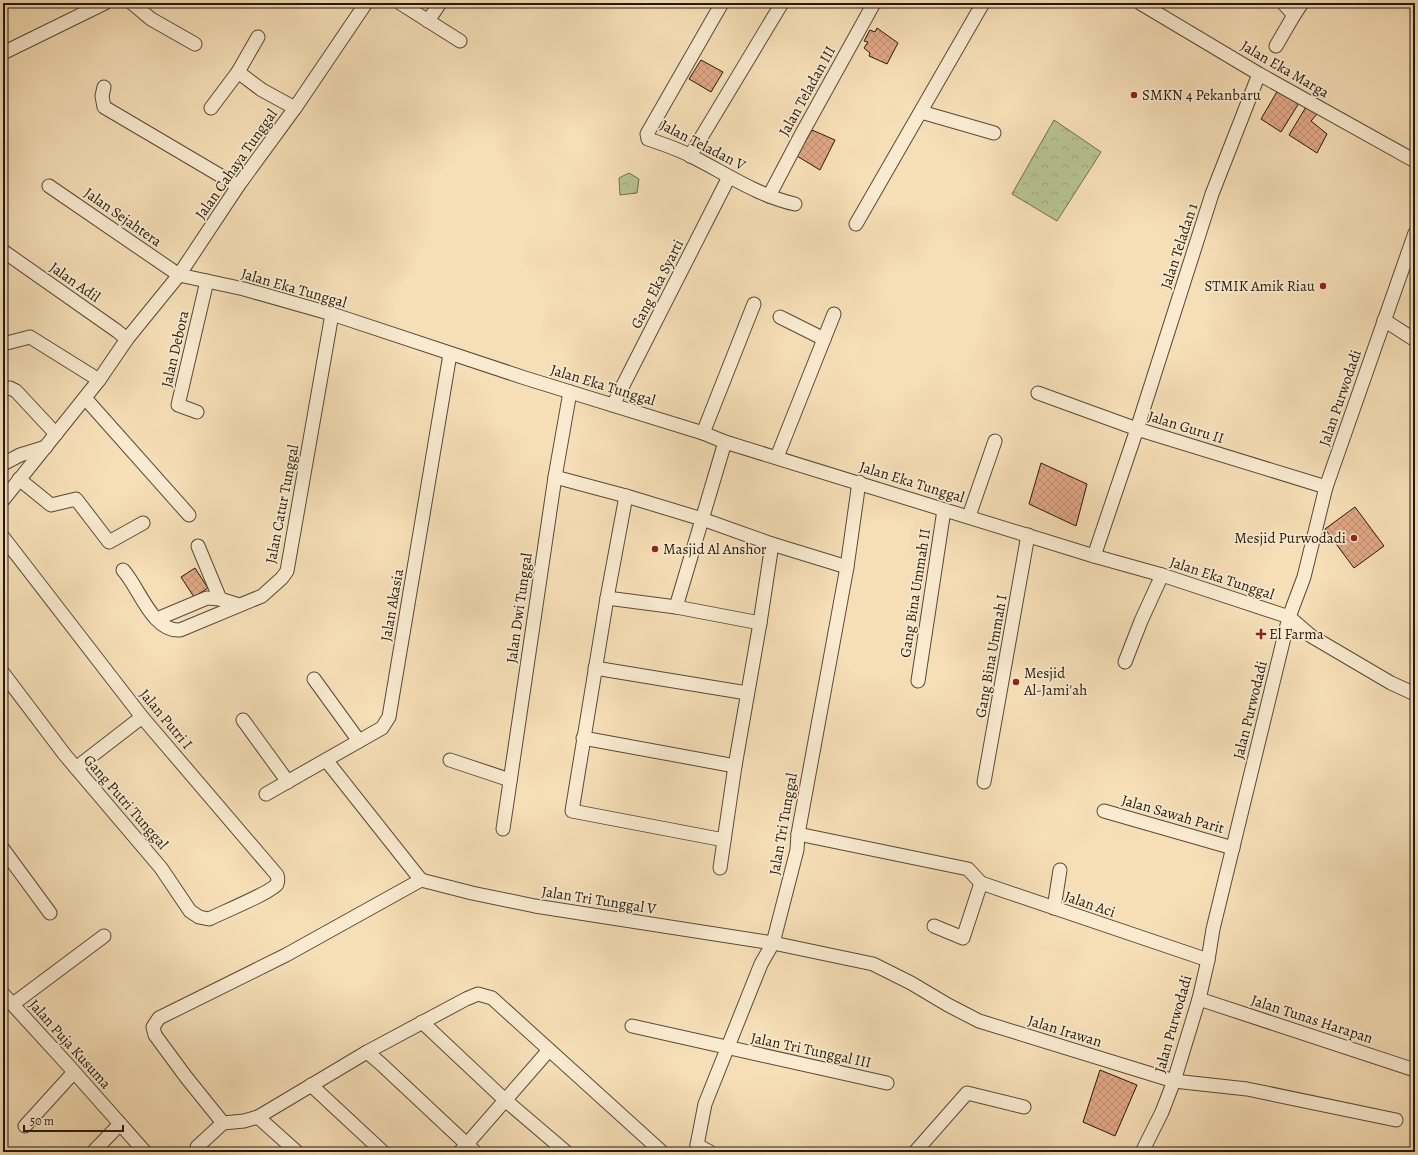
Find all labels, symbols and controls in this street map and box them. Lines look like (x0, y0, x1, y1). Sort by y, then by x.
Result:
street label: Jalan Eka Marga (1237, 36, 1333, 102)
street label: Jalan Teladan III (774, 42, 840, 140)
place label: SMKN 4 Pekanbaru (1142, 85, 1262, 105)
marker: SMKN 4 Pekanbaru (1129, 90, 1139, 100)
street label: Jalan Cahaya Tunggal (190, 105, 282, 223)
street label: Jalan Teladan V (657, 115, 750, 175)
street label: Jalan Sejahtera (80, 183, 166, 251)
street label: Jalan Teladan 1 (1156, 200, 1202, 292)
street label: Gang Eka Syarti (626, 236, 688, 332)
street label: Jalan Adil (46, 257, 105, 307)
street label: Jalan Eka Tunggal (239, 263, 349, 313)
place label: STMIK Amik Riau (1204, 276, 1316, 296)
marker: STMIK Amik Riau (1318, 281, 1328, 291)
street label: Jalan Debora (156, 309, 194, 389)
street label: Jalan Purwodadi (1314, 347, 1366, 449)
street label: Jalan Eka Tunggal (548, 360, 658, 411)
street label: Jalan Guru II (1145, 406, 1227, 448)
street label: Jalan Catur Tunggal (261, 442, 303, 565)
street label: Jalan Eka Tunggal (857, 457, 967, 508)
street label: Gang Bina Ummah II (895, 527, 935, 659)
place label: Mesjid Purwodadi (1234, 528, 1346, 548)
marker: Mesjid Purwodadi (1349, 533, 1359, 543)
place label: Masjid Al Anshor (663, 539, 767, 559)
marker: Masjid Al Anshor (650, 544, 660, 554)
street label: Jalan Dwi Tunggal (501, 551, 537, 665)
street label: Jalan Eka Tunggal (1167, 552, 1277, 604)
street label: Jalan Akasia (376, 567, 408, 643)
street label: Gang Bina Ummah I (970, 593, 1012, 719)
place label: El Farma (1269, 624, 1324, 644)
marker: El Farma (1256, 629, 1266, 639)
street label: Jalan Purwodadi (1228, 659, 1272, 761)
place label: Mesjid Al-Jami'ah (1023, 663, 1087, 700)
marker: Mesjid Al-Jami'ah (1011, 677, 1021, 687)
street label: Jalan Putri I (135, 685, 197, 753)
street label: Gang Putri Tunggal (79, 750, 173, 854)
street label: Jalan Tri Tunggal (764, 771, 802, 877)
street label: Jalan Sawah Parit (1119, 790, 1227, 838)
street label: Jalan Tri Tunggal V (540, 881, 659, 919)
street label: Jalan Aci (1062, 886, 1118, 922)
street label: Jalan Purwodadi (1149, 973, 1197, 1075)
street label: Jalan Tunas Harapan (1248, 990, 1376, 1048)
street label: Jalan Puja Kusuma (24, 995, 116, 1093)
street label: Jalan Irawan (1026, 1010, 1104, 1052)
street label: Jalan Tri Tunggal III (749, 1027, 873, 1073)
scale bar (24, 1107, 123, 1133)
text: 50 m (30, 1113, 54, 1129)

